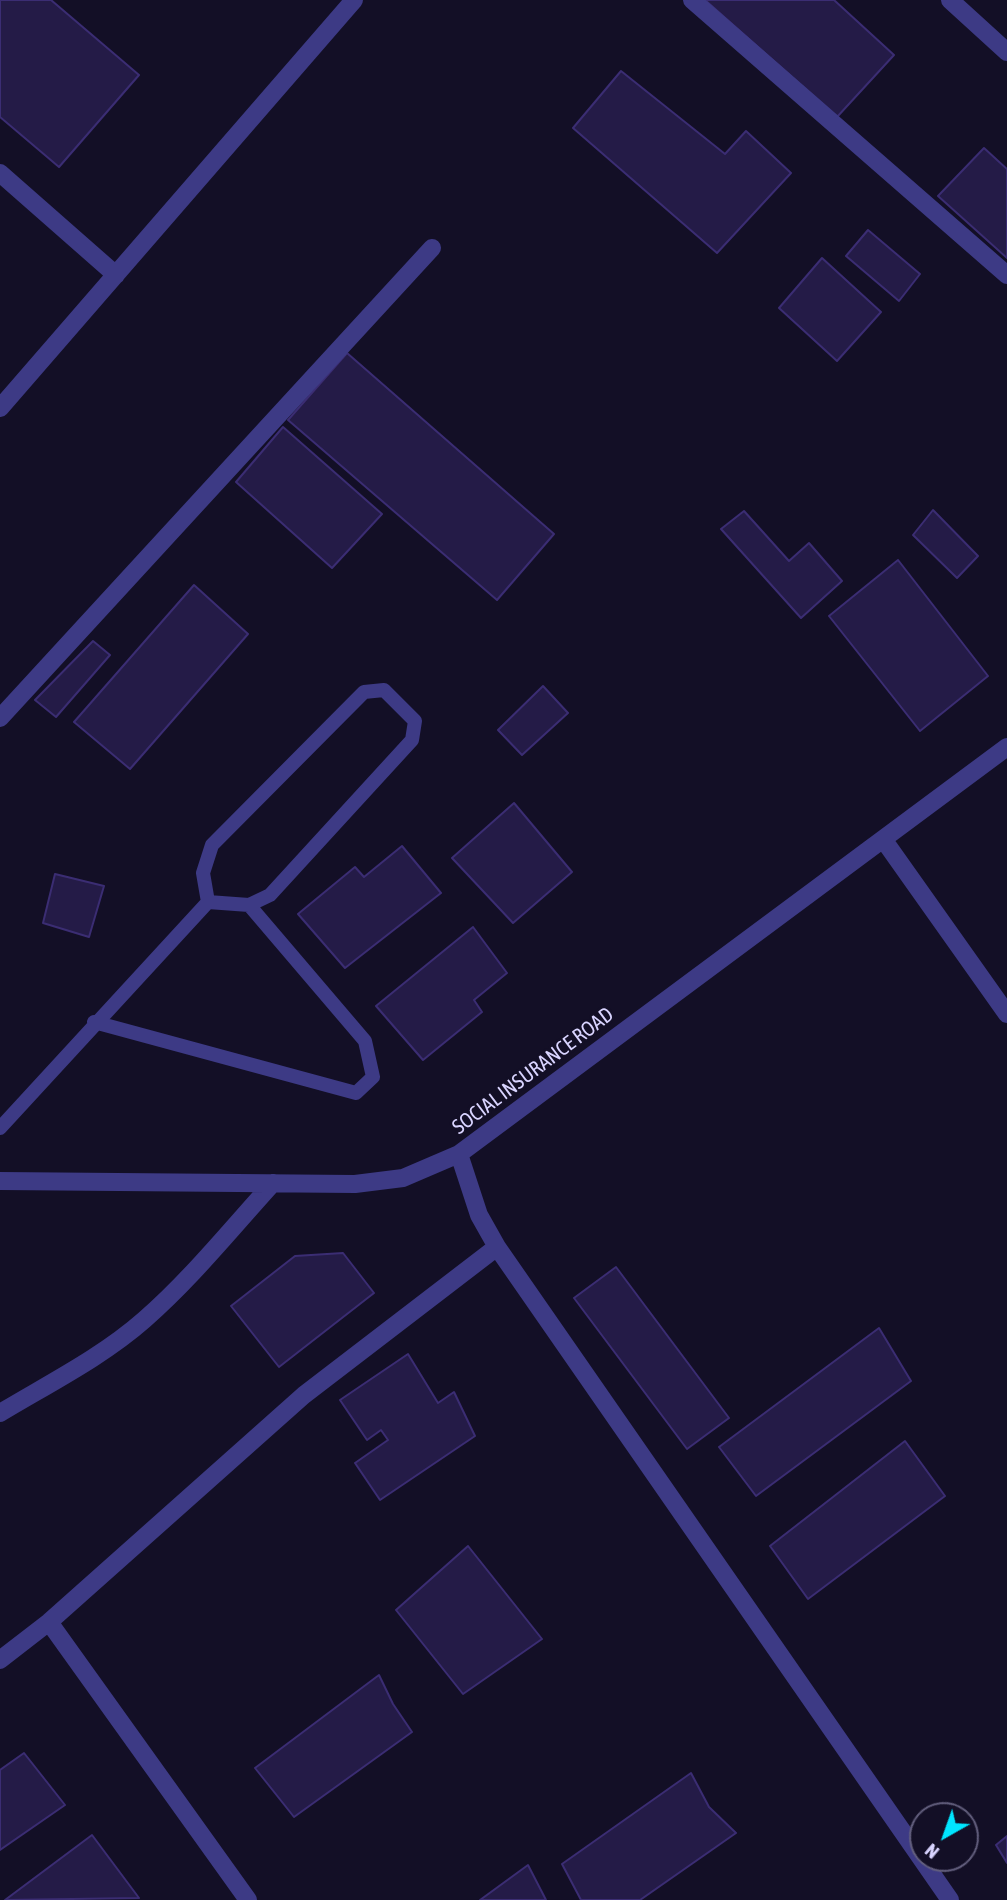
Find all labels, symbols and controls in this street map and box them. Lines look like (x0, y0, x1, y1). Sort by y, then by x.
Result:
street label: SOCIAL INSURANCE ROAD (447, 1002, 619, 1140)
north arrow (909, 1802, 979, 1872)
text: N (920, 1840, 943, 1864)

